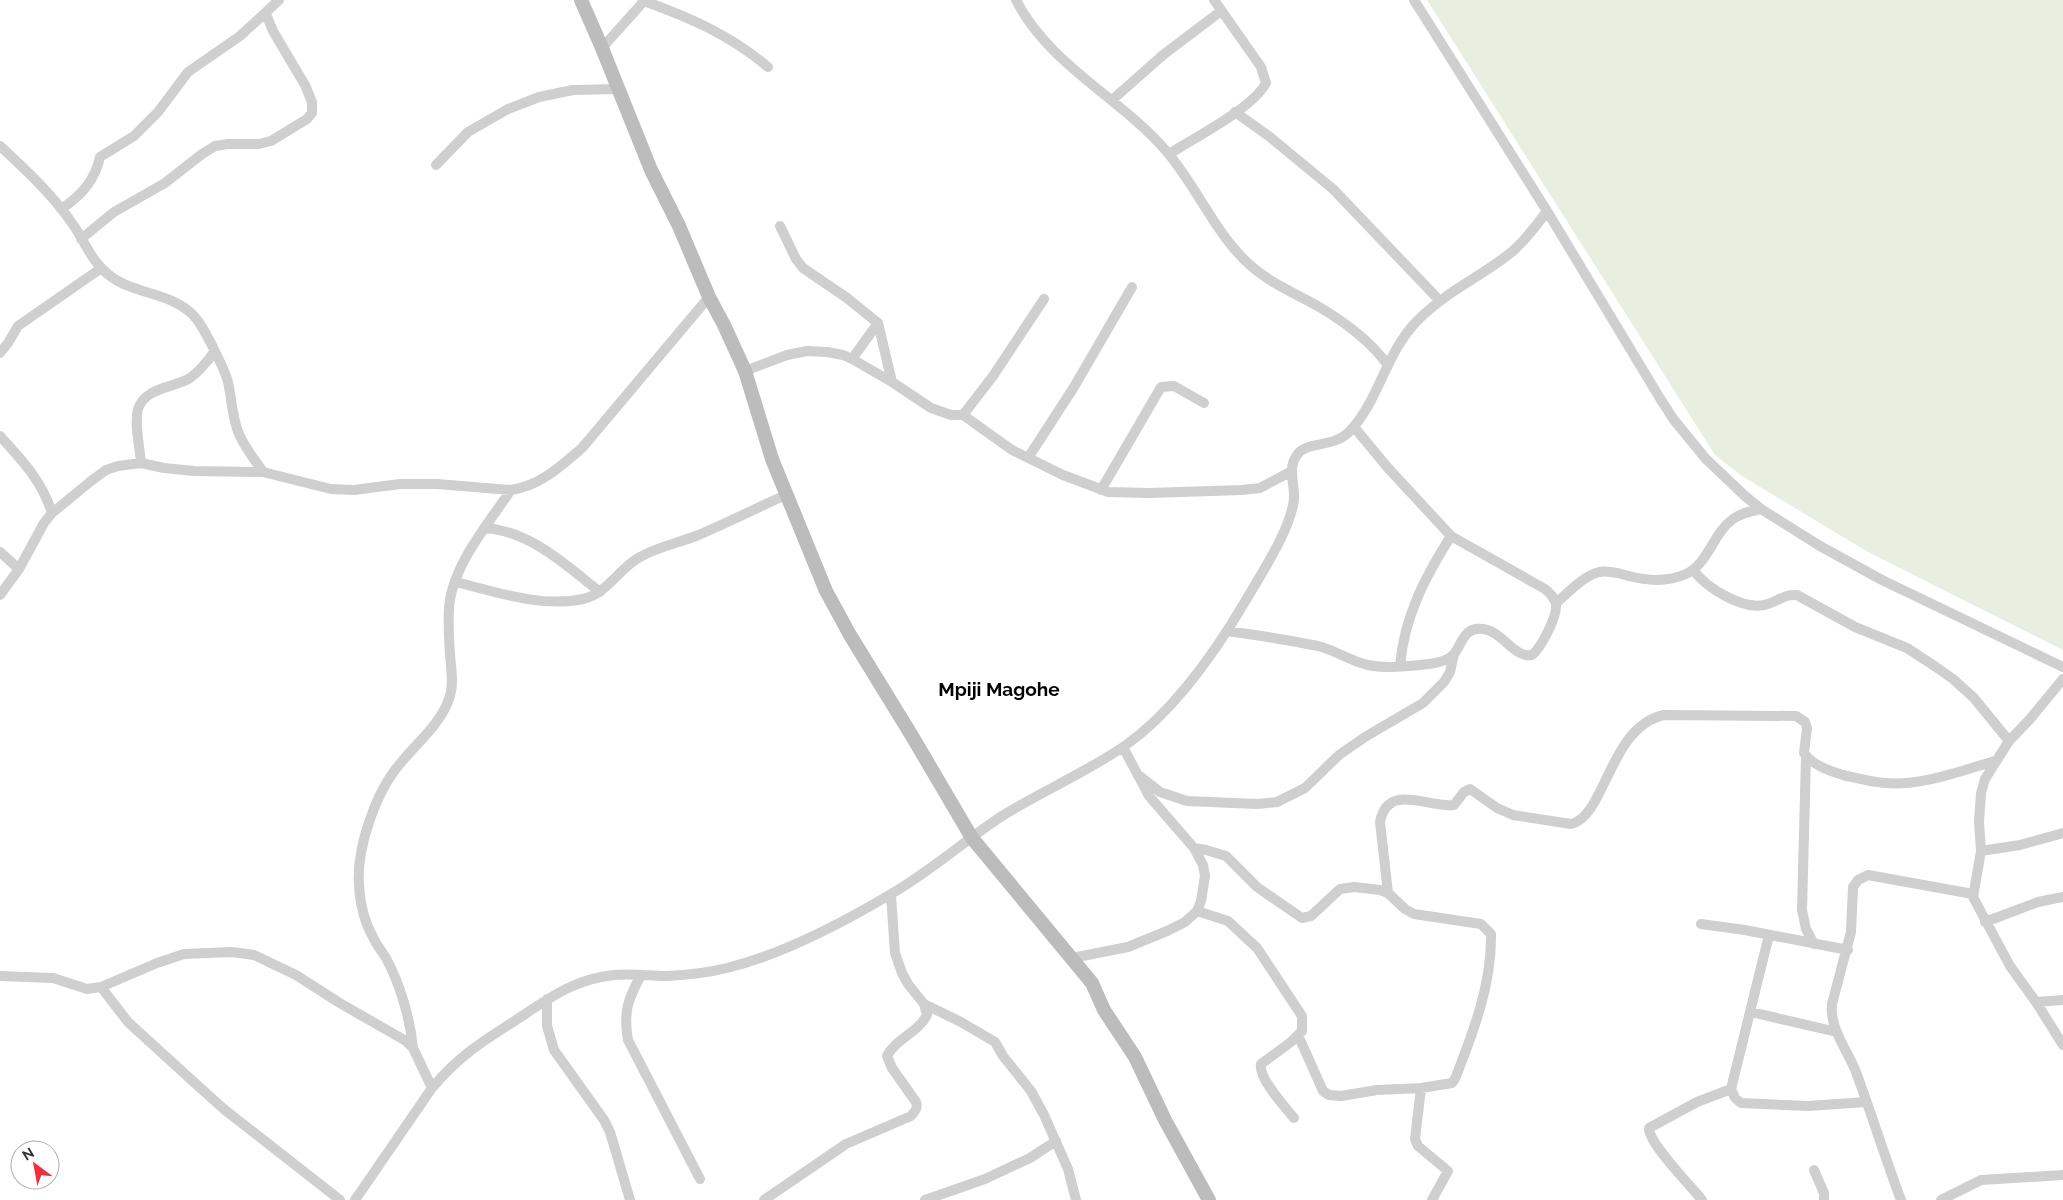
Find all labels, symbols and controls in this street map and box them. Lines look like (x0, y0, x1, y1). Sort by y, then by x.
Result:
district label: Mpiji Magohe (938, 678, 1060, 700)
north arrow (10, 1140, 60, 1190)
text: N (19, 1144, 37, 1164)

